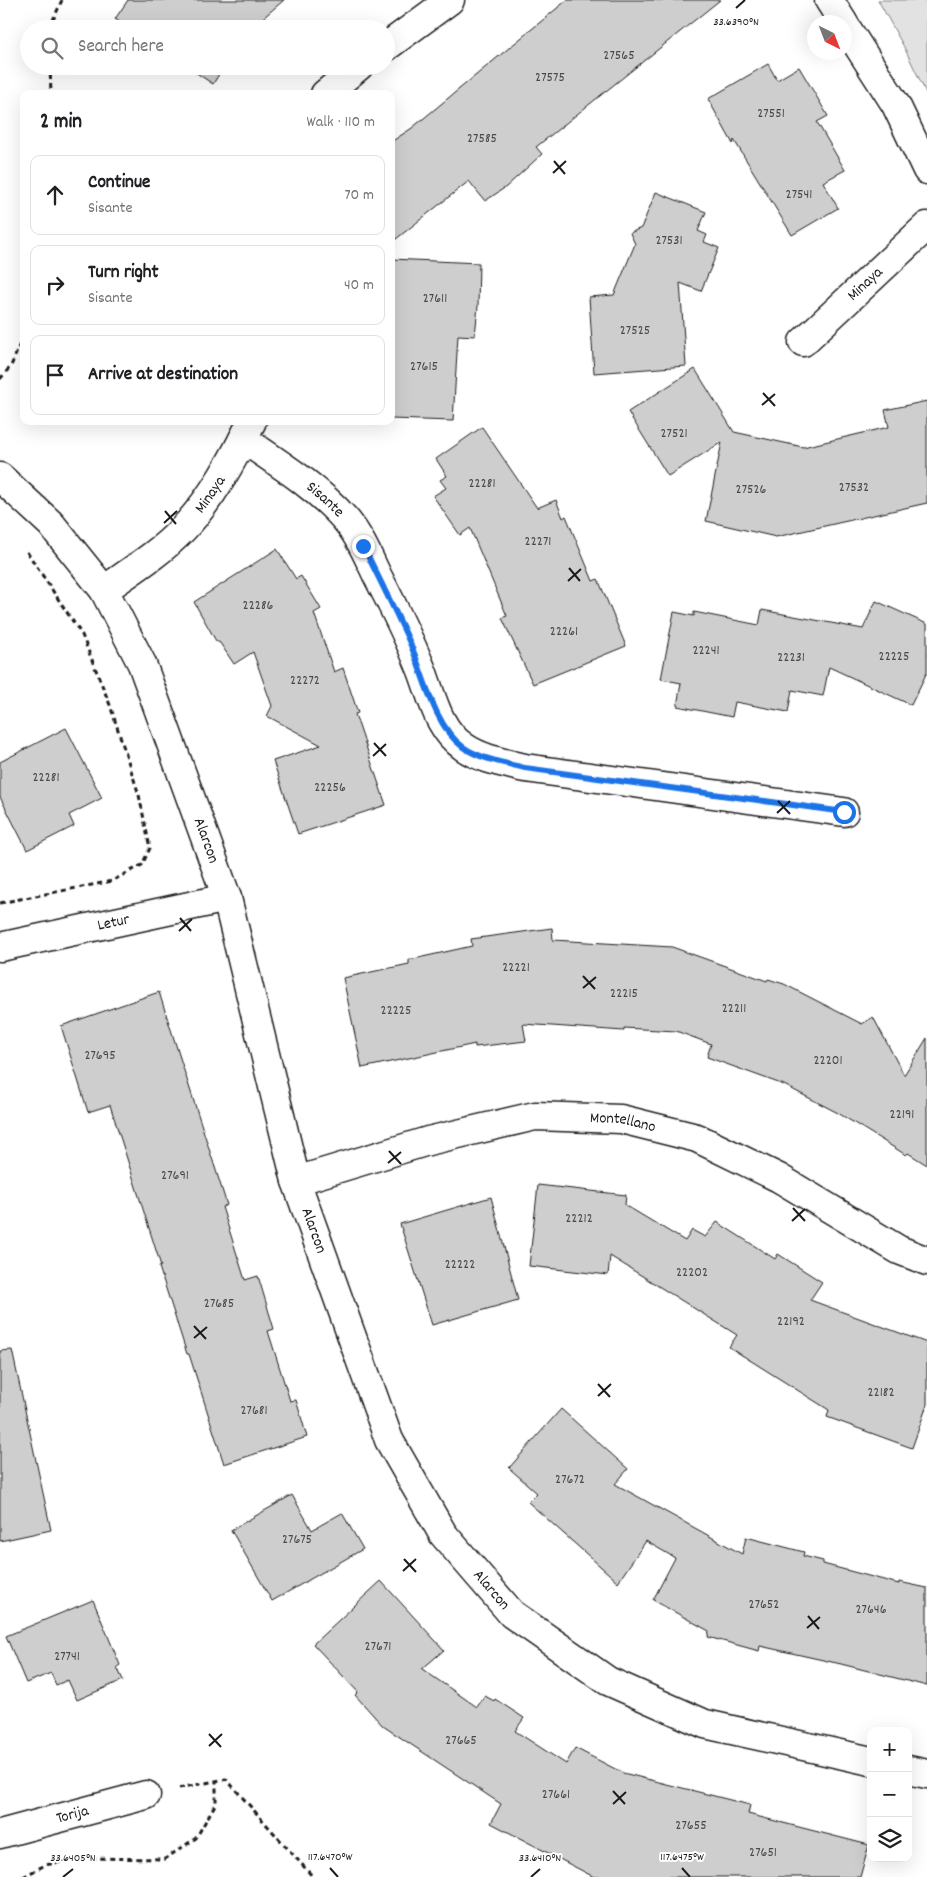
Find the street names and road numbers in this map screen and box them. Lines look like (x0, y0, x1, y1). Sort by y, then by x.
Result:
street label: Minaya (842, 261, 888, 306)
street label: Minaya (189, 471, 232, 518)
street label: Sisante (301, 476, 350, 523)
street label: Alarcon (187, 815, 225, 867)
street label: Letur (95, 908, 132, 937)
street label: Montellano (589, 1106, 658, 1139)
street label: Alarcon (295, 1204, 333, 1256)
street label: Alarcon (467, 1565, 515, 1615)
street label: Torija (54, 1799, 92, 1830)

